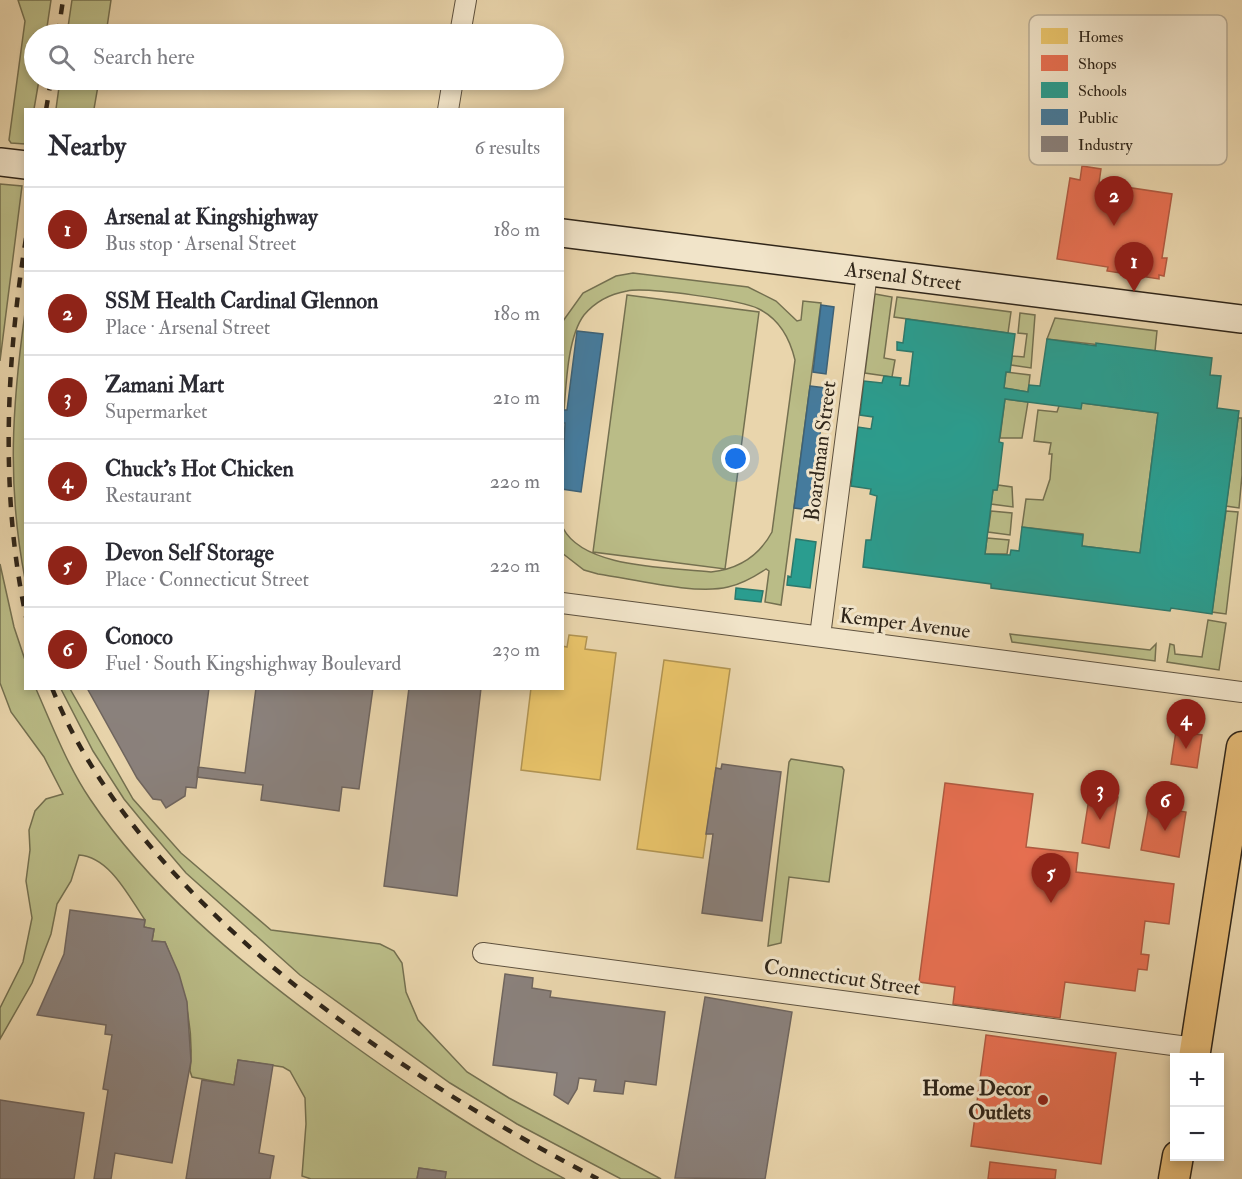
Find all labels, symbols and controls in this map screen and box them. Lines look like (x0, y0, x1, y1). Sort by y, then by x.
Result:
legend (1029, 15, 1227, 165)
search box (24, 24, 564, 90)
text: Homes (1078, 27, 1123, 47)
icon: search (45, 41, 78, 74)
text: Search here (93, 43, 195, 71)
text: Shops (1078, 54, 1117, 75)
text: Schools (1078, 81, 1127, 101)
text: Public (1078, 108, 1119, 128)
text: Nearby (48, 131, 126, 163)
text: 6 results (474, 135, 540, 160)
text: Industry (1078, 135, 1133, 155)
pin: 2 (1094, 176, 1134, 226)
text: Arsenal at Kingshighway (105, 203, 318, 231)
text: 1 (64, 217, 71, 242)
text: 180 m (493, 217, 540, 242)
text: Bus stop · Arsenal Street (105, 231, 296, 256)
pin: 1 (1114, 242, 1154, 292)
street label: Arsenal Street (842, 256, 963, 297)
text: SSM Health Cardinal Glennon (105, 287, 378, 315)
text: 2 (62, 301, 73, 326)
text: 180 m (493, 301, 540, 326)
text: Place · Arsenal Street (105, 315, 270, 340)
text: Zamani Mart (105, 371, 224, 399)
street label: Boardman Street (798, 379, 843, 523)
text: 3 (64, 385, 71, 410)
text: 210 m (493, 385, 540, 410)
text: Supermarket (105, 399, 208, 424)
your location (721, 444, 750, 473)
text: Chuck's Hot Chicken (105, 455, 294, 483)
text: 4 (62, 469, 73, 494)
text: 220 m (490, 469, 540, 494)
text: Restaurant (105, 483, 192, 508)
text: Devon Self Storage (105, 539, 274, 567)
text: 5 (63, 553, 72, 578)
text: 220 m (490, 553, 540, 578)
text: Place · Connecticut Street (105, 567, 309, 592)
street label: Kemper Avenue (838, 602, 972, 645)
text: Conoco (105, 623, 173, 651)
text: 6 (62, 637, 73, 662)
text: 230 m (492, 637, 540, 662)
text: Fuel · South Kingshighway Boulevard (105, 651, 401, 676)
pin: 4 (1166, 700, 1206, 749)
pin: 3 (1080, 770, 1120, 820)
pin: 6 (1146, 782, 1184, 831)
pin: 5 (1032, 854, 1070, 903)
street label: Connecticut Street (762, 953, 922, 1002)
map controls (1170, 1053, 1224, 1161)
button: + (1170, 1053, 1224, 1107)
place label: Home Decor Outlets (922, 1075, 1032, 1126)
marker: Home Decor Outlets (1036, 1093, 1050, 1107)
button: − (1170, 1107, 1224, 1161)

